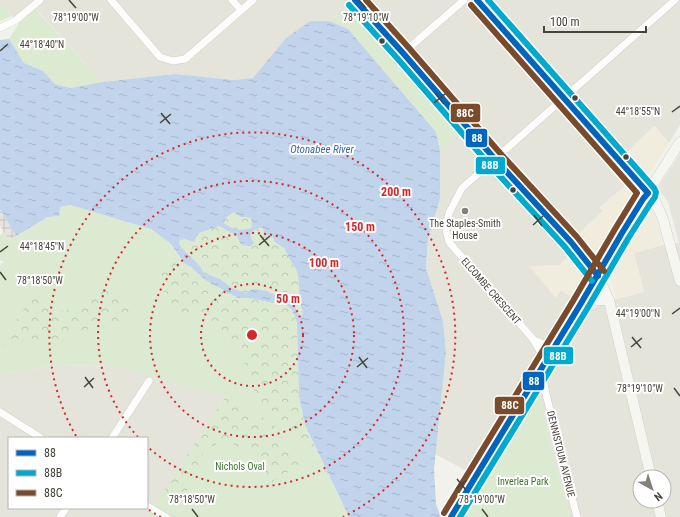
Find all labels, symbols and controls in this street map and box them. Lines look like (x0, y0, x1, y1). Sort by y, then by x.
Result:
scale bar (544, 8, 646, 34)
text: 78°19'00"W (53, 12, 99, 23)
text: 78°19'10"W (343, 12, 389, 23)
text: 100 m (550, 15, 580, 29)
unlabelled marker (377, 36, 387, 46)
text: 44°18'40"N (20, 39, 64, 50)
unlabelled marker (570, 93, 580, 103)
line badge: 88C (450, 103, 481, 123)
text: 44°18'55"N (616, 106, 660, 117)
text: 88C (456, 107, 474, 120)
line badge: 88 (465, 128, 488, 148)
text: 88 (471, 132, 483, 145)
water label: Otonabee River (290, 143, 355, 156)
unlabelled marker (621, 152, 631, 162)
line badge: 88B (475, 156, 506, 175)
text: 88B (481, 159, 499, 172)
text: 200 m (381, 185, 411, 199)
unlabelled marker (508, 185, 518, 195)
marker: The Staples-Smith House (460, 206, 470, 216)
place label: The Staples-Smith House (429, 218, 501, 241)
text: 150 m (345, 220, 375, 234)
text: 44°18'45"N (20, 241, 64, 252)
text: 100 m (309, 256, 339, 270)
street label: ELCOMBE CRESCENT (459, 256, 523, 326)
text: 78°18'50"W (17, 275, 63, 286)
text: 50 m (276, 292, 300, 306)
text: 44°19'00"N (616, 308, 660, 319)
centre of rings (245, 328, 259, 342)
line badge: 88B (543, 346, 574, 365)
text: 88B (549, 350, 567, 363)
line badge: 88 (522, 371, 545, 391)
text: 88 (528, 375, 540, 388)
text: 78°19'10"W (617, 383, 663, 394)
line badge: 88C (494, 396, 525, 415)
text: 88C (501, 399, 519, 412)
street label: DENNISTOUN AVENUE (545, 410, 577, 498)
legend (8, 437, 148, 509)
text: 88 (44, 446, 56, 460)
park label: Nichols Oval (215, 461, 265, 472)
text: 88B (44, 466, 62, 480)
north arrow (632, 469, 672, 509)
park label: Inverlea Park (497, 476, 549, 487)
text: 88C (44, 486, 63, 500)
text: N (651, 489, 665, 504)
text: 78°18'50"W (169, 494, 215, 505)
text: 78°19'00"W (459, 494, 505, 505)

